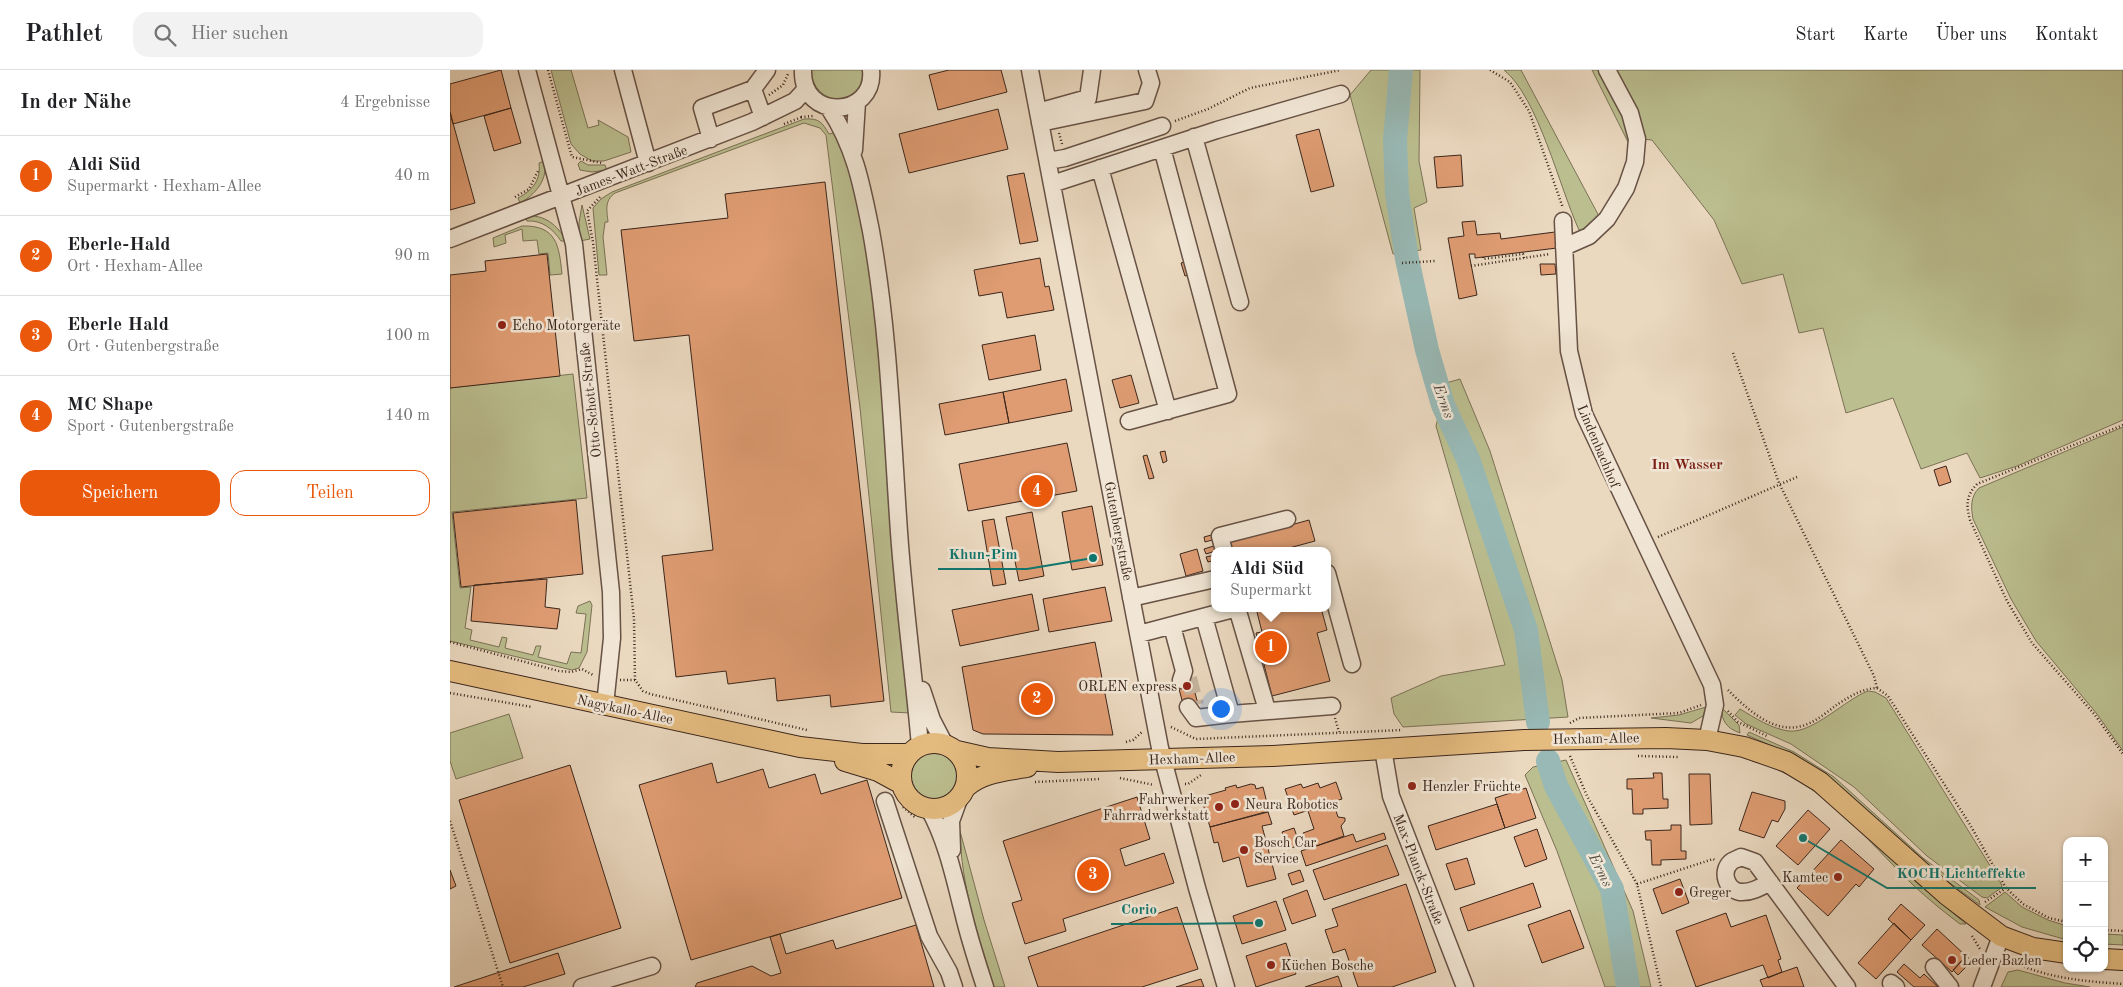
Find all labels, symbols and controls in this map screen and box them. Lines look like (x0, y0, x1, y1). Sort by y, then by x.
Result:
search box (133, 12, 483, 57)
icon: search (151, 21, 179, 49)
text: Pathlet (25, 23, 103, 47)
text: Hier suchen (191, 25, 289, 44)
text: Start (1795, 26, 1835, 44)
text: Karte (1863, 26, 1908, 44)
text: Über uns (1936, 26, 2007, 44)
text: Kontakt (2035, 26, 2098, 44)
text: In der Nähe (20, 92, 131, 113)
text: 4 Ergebnisse (340, 95, 430, 111)
street label: James-Watt-Straße (573, 143, 689, 199)
text: Aldi Süd (67, 156, 141, 175)
text: 1 (31, 168, 41, 184)
text: 40 m (394, 168, 430, 184)
text: Supermarkt · Hexham-Allee (67, 179, 261, 195)
text: Eberle-Hald (67, 236, 171, 255)
text: 2 (31, 248, 41, 264)
text: 90 m (394, 248, 430, 264)
text: Ort · Hexham-Allee (67, 259, 203, 275)
text: Eberle Hald (67, 316, 169, 335)
marker: Echo Motorgeräte (496, 319, 508, 331)
place label: Echo Motorgeräte (512, 319, 621, 333)
text: 3 (31, 328, 41, 344)
text: 100 m (385, 328, 430, 344)
text: Ort · Gutenbergstraße (67, 339, 219, 355)
street label: Otto-Schott-Straße (578, 341, 604, 458)
water label: Erms (1429, 381, 1456, 421)
text: MC Shape (67, 396, 153, 415)
street label: Lindenbachhof (1574, 403, 1622, 491)
text: 4 (31, 408, 41, 424)
text: 140 m (385, 408, 430, 424)
text: Sport · Gutenbergstraße (67, 419, 234, 435)
district label: Im Wasser (1651, 458, 1723, 473)
button: Speichern (20, 470, 220, 516)
button: Teilen (230, 470, 430, 516)
pin: 4 (1021, 472, 1053, 510)
street label: Gutenbergstraße (1102, 480, 1135, 582)
callout: Khun-Pim (938, 539, 1027, 569)
popup (1211, 547, 1331, 612)
text: Khun-Pim (948, 548, 1018, 563)
text: Aldi Süd (1230, 560, 1304, 579)
text: Supermarkt (1230, 583, 1312, 599)
pin: 1 (1255, 628, 1287, 666)
pin: 2 (1021, 680, 1053, 718)
place label: ORLEN express (1078, 680, 1177, 694)
marker: ORLEN express (1181, 680, 1193, 692)
street label: Nagykallo-Allee (576, 693, 674, 727)
your location (1208, 696, 1234, 722)
street label: Hexham-Allee (1553, 731, 1639, 747)
street label: Hexham-Allee (1148, 750, 1236, 768)
marker: Henzler Früchte (1406, 780, 1418, 792)
place label: Henzler Früchte (1422, 780, 1521, 794)
place label: Fahrwerker Fahrradwerkstatt (1103, 793, 1209, 823)
marker: Neura Robotics (1229, 798, 1241, 810)
place label: Neura Robotics (1245, 798, 1338, 812)
marker: Fahrwerker Fahrradwerkstatt (1213, 801, 1225, 813)
street label: Max-Planck-Straße (1390, 812, 1446, 927)
place label: Bosch Car Service (1254, 836, 1317, 866)
map controls (2063, 837, 2108, 972)
button: + (2063, 837, 2108, 882)
marker: Bosch Car Service (1238, 844, 1250, 856)
water label: Erms (1585, 851, 1614, 890)
pin: 3 (1077, 856, 1109, 894)
callout: KOCH Lichteffekte (1887, 858, 2036, 888)
text: KOCH Lichteffekte (1897, 867, 2025, 882)
place label: Kamtec (1782, 871, 1828, 885)
marker: Kamtec (1832, 871, 1844, 883)
button: − (2063, 882, 2108, 927)
marker: Greger (1673, 886, 1685, 898)
place label: Greger (1689, 886, 1731, 900)
callout: Corio (1111, 894, 1167, 924)
text: Corio (1121, 903, 1157, 918)
button: locate (2063, 927, 2108, 972)
marker: Leder Bazlen (1946, 954, 1958, 966)
place label: Leder Bazlen (1962, 954, 2042, 968)
marker: Küchen Bosche (1265, 959, 1277, 971)
place label: Küchen Bosche (1281, 959, 1374, 973)

